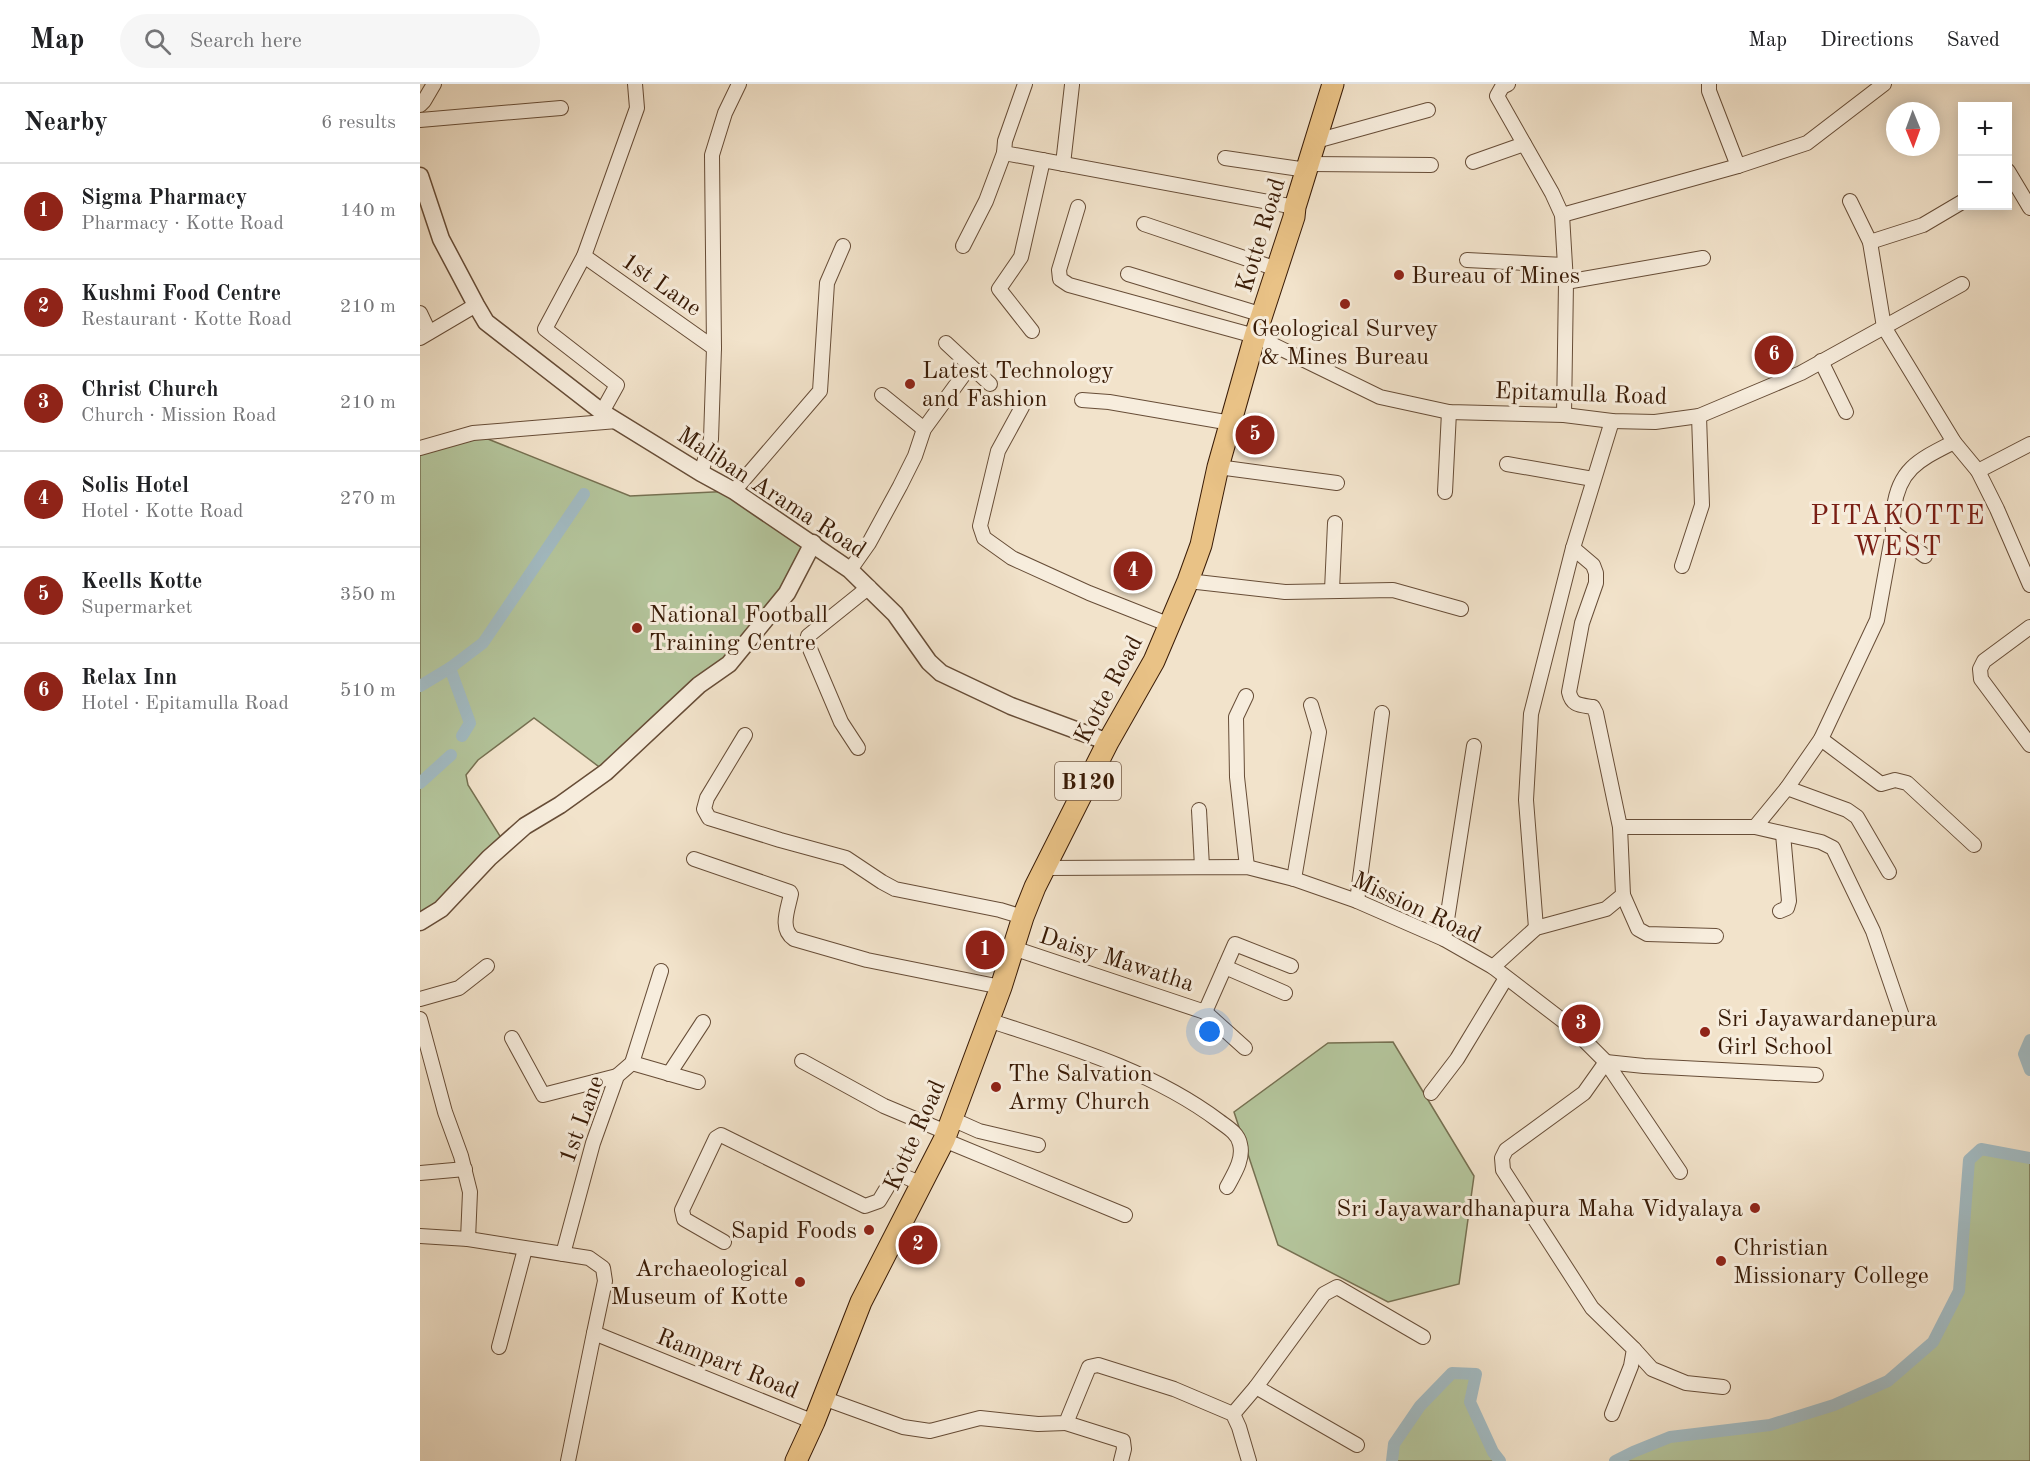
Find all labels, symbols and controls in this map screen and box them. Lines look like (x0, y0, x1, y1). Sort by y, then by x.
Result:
search box (120, 14, 540, 68)
icon: search (141, 25, 174, 58)
text: Map (30, 27, 84, 55)
text: Search here (189, 30, 302, 52)
text: Map (1748, 30, 1787, 51)
text: Directions (1820, 30, 1914, 51)
text: Saved (1947, 30, 2000, 51)
north arrow (1886, 102, 1940, 156)
map controls (1958, 102, 2012, 210)
button: + (1958, 102, 2012, 156)
text: Nearby (24, 110, 108, 136)
text: 6 results (321, 113, 396, 133)
button: − (1958, 156, 2012, 210)
street label: Kotte Road (1233, 176, 1291, 296)
text: Sigma Pharmacy (81, 187, 247, 209)
text: 1 (38, 201, 49, 221)
text: 140 m (340, 201, 396, 221)
text: Pharmacy · Kotte Road (81, 214, 284, 234)
street label: 1st Lane (617, 250, 705, 322)
place label: Bureau of Mines (1411, 265, 1580, 289)
marker: Bureau of Mines (1392, 268, 1406, 282)
text: Kushmi Food Centre (81, 283, 281, 305)
text: 2 (38, 297, 49, 317)
text: 210 m (340, 297, 396, 317)
marker: Geological Survey & Mines Bureau (1338, 297, 1352, 311)
text: Restaurant · Kotte Road (81, 310, 292, 330)
place label: Geological Survey & Mines Bureau (1252, 318, 1438, 370)
pin: 6 (1754, 332, 1794, 378)
place label: Latest Technology and Fashion (922, 360, 1114, 412)
marker: Latest Technology and Fashion (903, 377, 917, 391)
text: Christ Church (81, 379, 219, 401)
street label: Epitamulla Road (1494, 380, 1668, 410)
text: 3 (38, 393, 49, 413)
text: 210 m (340, 393, 396, 413)
text: Church · Mission Road (81, 406, 276, 426)
pin: 5 (1236, 412, 1274, 458)
street label: Maliban Arama Road (672, 424, 870, 564)
text: Solis Hotel (81, 475, 189, 497)
text: 4 (38, 489, 49, 509)
text: 270 m (340, 489, 396, 509)
text: Hotel · Kotte Road (81, 502, 243, 522)
district label: PITAKOTTE WEST (1810, 503, 1986, 561)
pin: 4 (1114, 548, 1152, 594)
text: Keells Kotte (81, 571, 202, 593)
text: 5 (38, 585, 49, 605)
text: 350 m (340, 585, 396, 605)
text: Supermarket (81, 598, 192, 618)
place label: National Football Training Centre (649, 604, 828, 656)
marker: National Football Training Centre (630, 621, 644, 635)
street label: Kotte Road (1071, 632, 1148, 748)
text: Relax Inn (81, 667, 177, 689)
text: 6 (38, 681, 49, 701)
text: 510 m (340, 681, 396, 701)
text: Hotel · Epitamulla Road (81, 694, 289, 714)
road number: B120 (1055, 762, 1121, 800)
street label: Mission Road (1348, 869, 1484, 949)
street label: Daisy Mawatha (1036, 925, 1197, 997)
pin: 1 (966, 928, 1004, 972)
pin: 3 (1562, 1002, 1600, 1046)
place label: Sri Jayawardanepura Girl School (1717, 1008, 1938, 1060)
your location (1195, 1017, 1224, 1046)
marker: Sri Jayawardanepura Girl School (1698, 1025, 1712, 1039)
place label: The Salvation Army Church (1008, 1063, 1153, 1115)
street label: 1st Lane (556, 1073, 610, 1167)
street label: Kotte Road (881, 1077, 951, 1195)
marker: The Salvation Army Church (989, 1080, 1003, 1094)
place label: Sri Jayawardhanapura Maha Vidyalaya (1336, 1198, 1743, 1222)
marker: Sri Jayawardhanapura Maha Vidyalaya (1748, 1201, 1762, 1215)
place label: Sapid Foods (731, 1220, 857, 1244)
pin: 2 (898, 1222, 938, 1268)
marker: Sapid Foods (862, 1223, 876, 1237)
place label: Christian Missionary College (1733, 1237, 1929, 1289)
marker: Christian Missionary College (1714, 1254, 1728, 1268)
place label: Archaeological Museum of Kotte (611, 1258, 788, 1310)
marker: Archaeological Museum of Kotte (793, 1275, 807, 1289)
street label: Rampart Road (653, 1325, 802, 1404)

